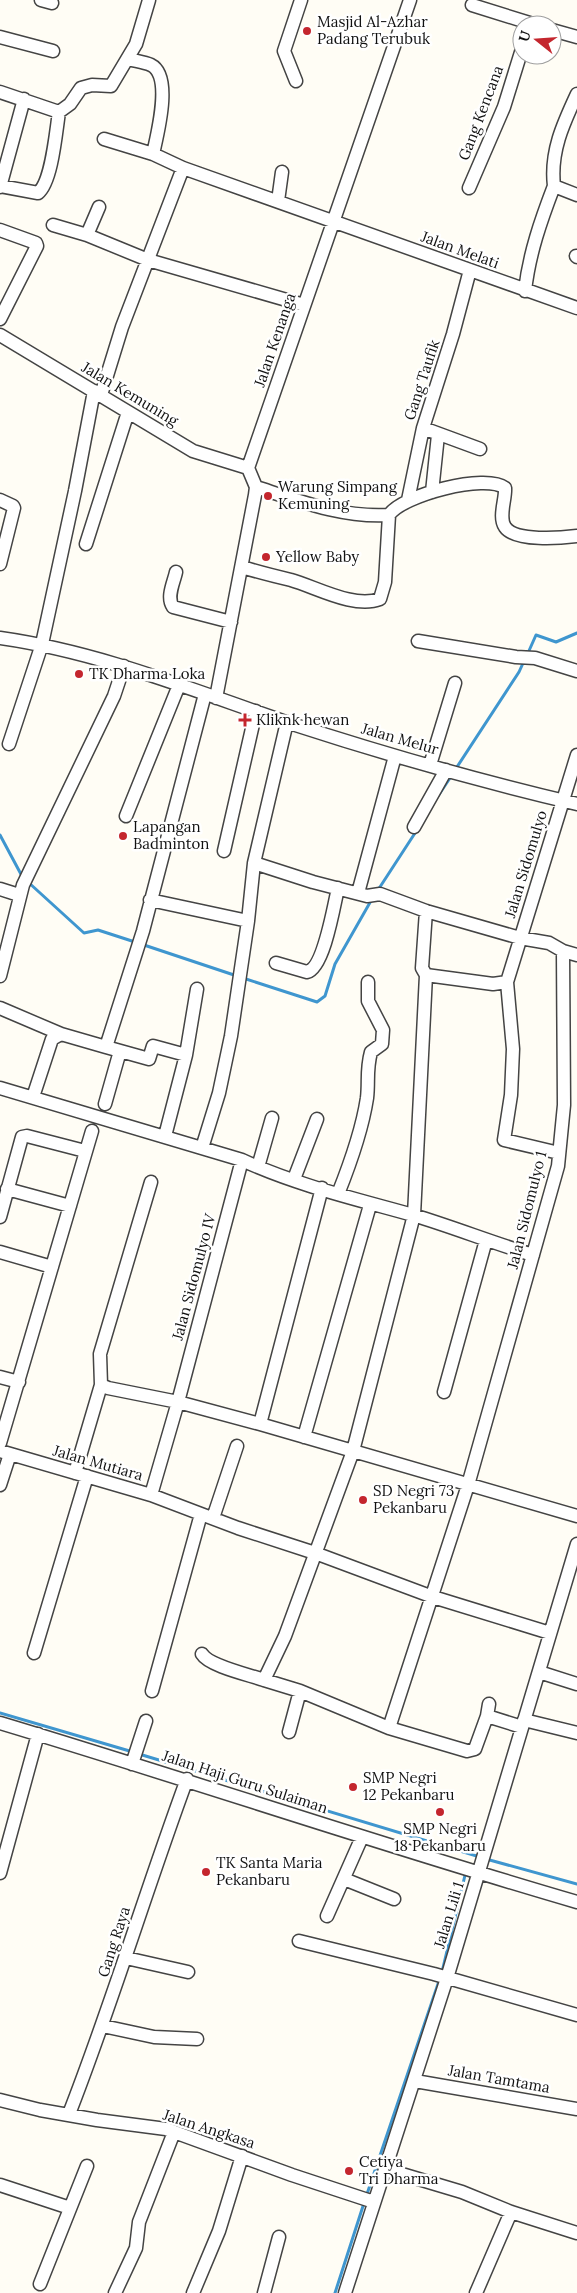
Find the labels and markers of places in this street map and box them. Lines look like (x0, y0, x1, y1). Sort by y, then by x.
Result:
place label: Masjid Al-Azhar Padang Terubuk (317, 12, 430, 48)
marker: Masjid Al-Azhar Padang Terubuk (301, 25, 313, 37)
place label: Warung Simpang Kemuning (278, 477, 398, 513)
marker: Warung Simpang Kemuning (262, 490, 274, 502)
place label: Yellow Baby (275, 547, 359, 566)
marker: Yellow Baby (260, 551, 272, 563)
place label: TK Dharma Loka (89, 664, 206, 683)
marker: TK Dharma Loka (73, 668, 85, 680)
place label: Kliknk hewan (256, 710, 349, 729)
marker: Kliknk hewan (238, 713, 252, 727)
place label: Lapangan Badminton (133, 817, 209, 853)
marker: Lapangan Badminton (117, 830, 129, 842)
place label: SD Negri 73 Pekanbaru (373, 1481, 454, 1517)
marker: SD Negri 73 Pekanbaru (357, 1494, 369, 1506)
place label: SMP Negri 12 Pekanbaru (363, 1768, 454, 1804)
marker: SMP Negri 12 Pekanbaru (347, 1781, 359, 1793)
marker: SMP Negri 18 Pekanbaru (434, 1806, 446, 1818)
place label: SMP Negri 18 Pekanbaru (394, 1819, 486, 1855)
place label: TK Santa Maria Pekanbaru (216, 1853, 323, 1889)
marker: TK Santa Maria Pekanbaru (200, 1866, 212, 1878)
place label: Cetiya Tri Dharma (359, 2152, 439, 2188)
marker: Cetiya Tri Dharma (343, 2165, 355, 2177)

